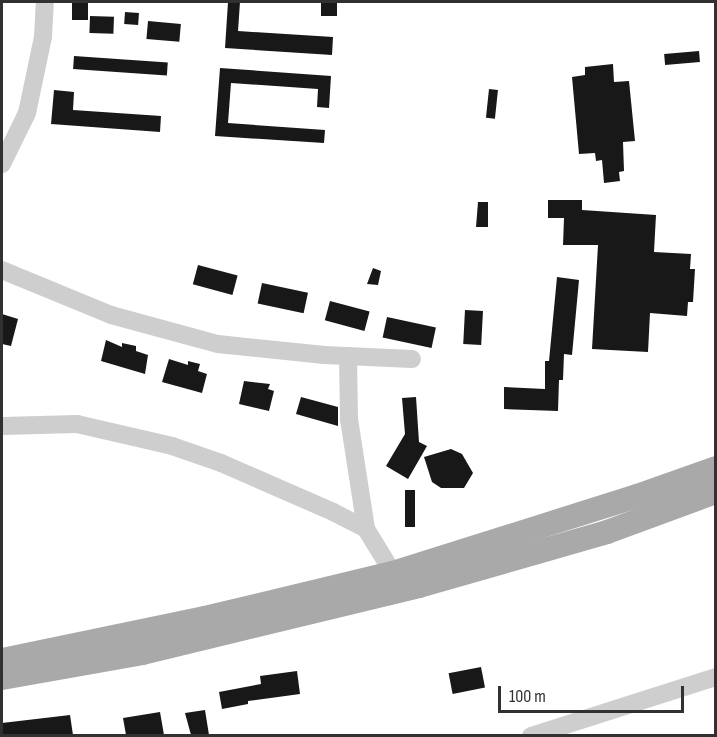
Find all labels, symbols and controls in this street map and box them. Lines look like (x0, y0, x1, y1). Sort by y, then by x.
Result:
scale bar (501, 674, 687, 712)
text: 100 m (509, 686, 546, 707)

